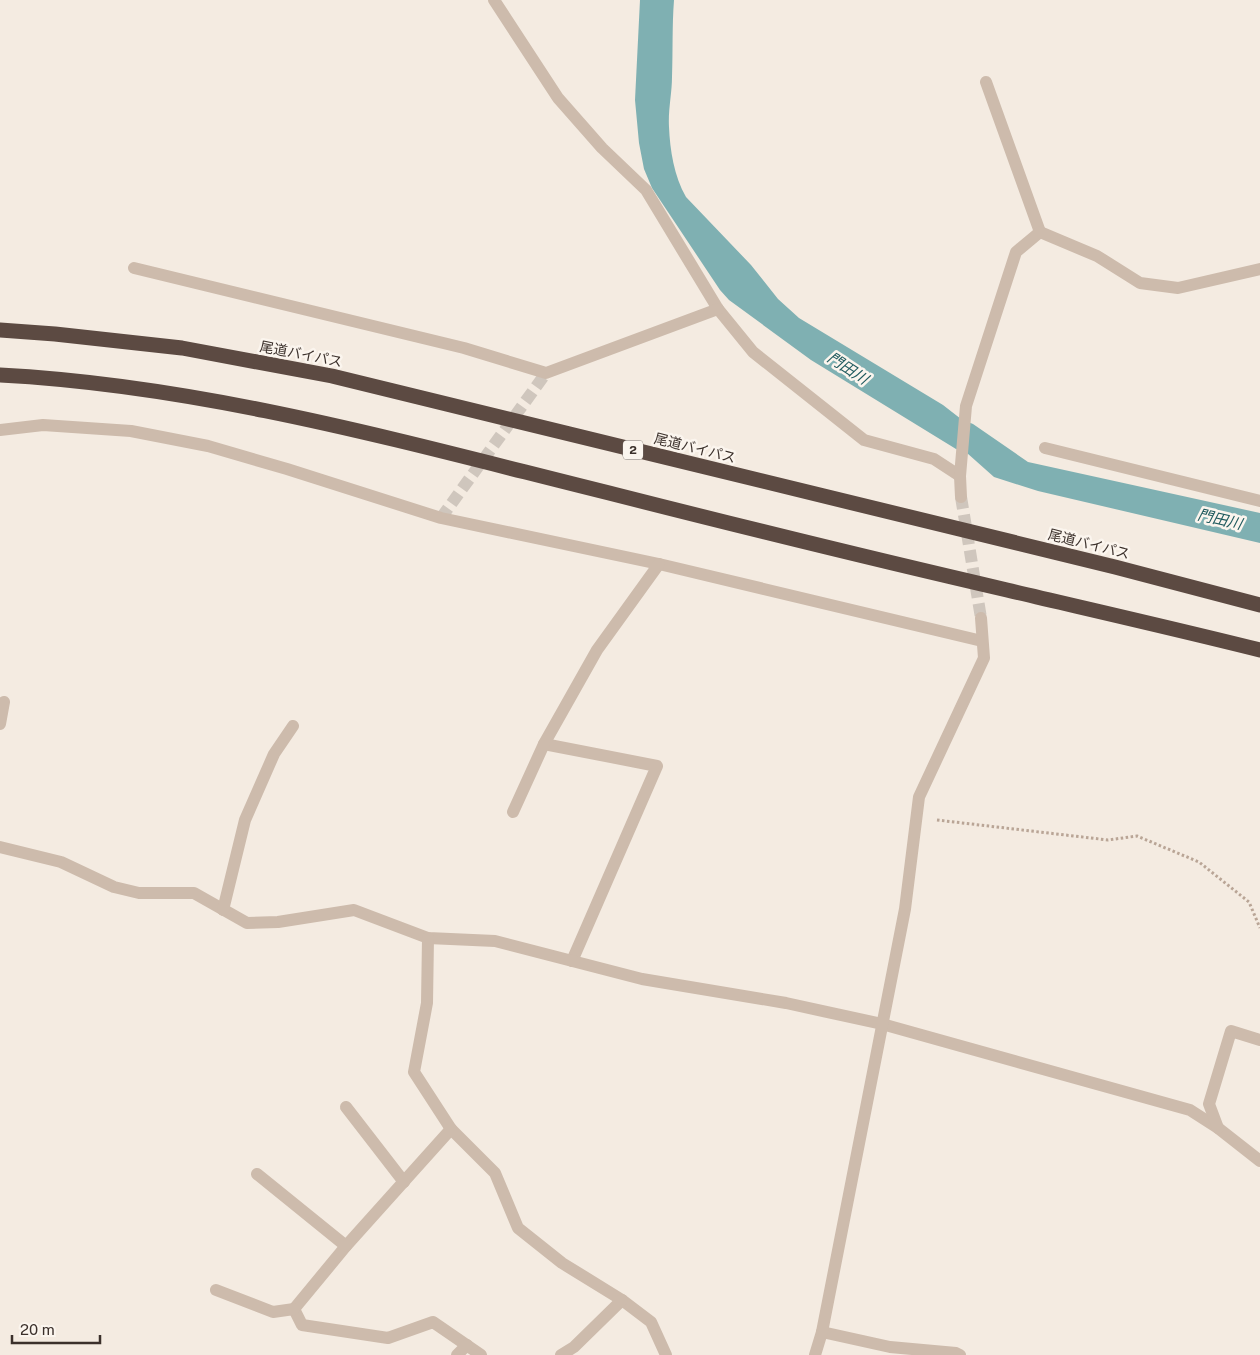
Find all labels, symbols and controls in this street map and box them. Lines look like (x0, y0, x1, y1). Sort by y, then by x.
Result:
street label: 尾道バイパス (258, 338, 344, 370)
water label: 門田川 (824, 349, 873, 388)
street label: 尾道バイパス (652, 430, 738, 466)
road number: 2 (623, 440, 643, 460)
water label: 門田川 (1196, 506, 1246, 533)
street label: 尾道バイパス (1046, 526, 1132, 562)
scale bar (12, 1312, 100, 1344)
text: 20 m (20, 1321, 55, 1338)

